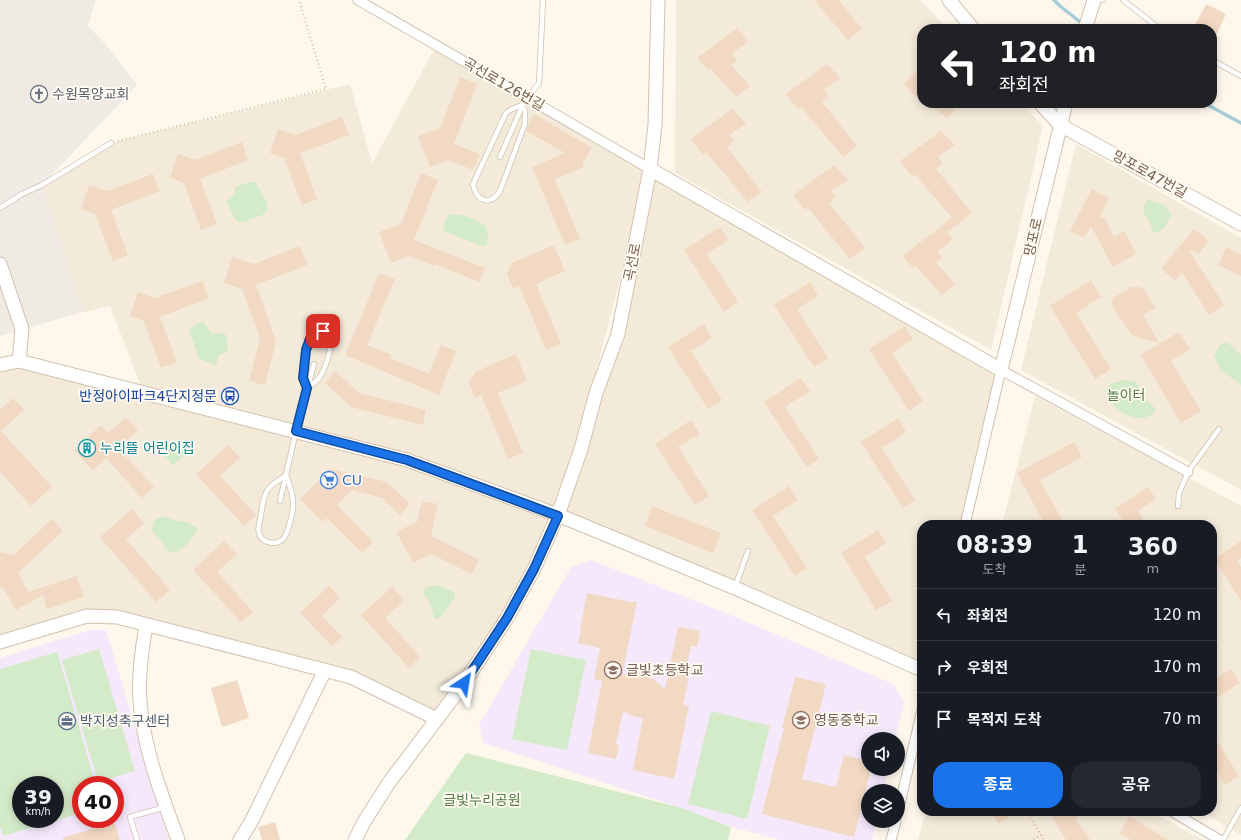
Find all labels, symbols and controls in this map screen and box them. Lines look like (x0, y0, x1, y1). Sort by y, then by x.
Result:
text: 120 m (999, 36, 1096, 69)
icon: left (933, 40, 985, 92)
street label: 곡선로126번길 (461, 54, 547, 114)
text: 좌회전 (999, 74, 1049, 95)
church icon: 수원목양교회 (29, 84, 49, 104)
place label: 수원목양교회 (52, 86, 129, 102)
street label: 망포로47번길 (1110, 147, 1190, 201)
street label: 망포로 (1021, 216, 1045, 258)
street label: 곡선로 (620, 241, 644, 282)
pin (306, 314, 340, 348)
icon: arrive (312, 320, 334, 342)
bus stop icon: 반정아이파크4단지정문 (220, 386, 240, 406)
park label: 놀이터 (1107, 387, 1145, 403)
place label: 반정아이파크4단지정문 (79, 388, 217, 404)
building icon: 누리뜰 어린이집 (77, 438, 97, 458)
place label: 누리뜰 어린이집 (100, 440, 195, 456)
supermarket icon: CU (319, 470, 339, 490)
place label: CU (342, 472, 362, 488)
text: 08:39 (956, 531, 1033, 559)
text: 1 (1072, 531, 1088, 559)
text: 360 (1128, 533, 1178, 561)
text: m (1146, 561, 1159, 576)
text: 도착 (982, 562, 1006, 577)
text: 분 (1074, 562, 1086, 577)
icon: left (933, 604, 955, 626)
text: 120 m (1153, 606, 1201, 624)
text: 좌회전 (967, 607, 1008, 625)
icon: right (933, 656, 955, 678)
text: 170 m (1153, 658, 1201, 676)
text: 우회전 (967, 659, 1008, 677)
school or university icon: 글빛초등학교 (603, 660, 623, 680)
position arrow (443, 662, 485, 704)
place label: 글빛초등학교 (626, 662, 703, 678)
icon: arrive (933, 708, 955, 730)
school or university icon: 영동중학교 (791, 710, 811, 730)
text: 70 m (1163, 710, 1201, 728)
office icon: 박지성축구센터 (57, 711, 77, 731)
text: 목적지 도착 (967, 711, 1041, 729)
place label: 영동중학교 (814, 712, 879, 728)
place label: 박지성축구센터 (80, 713, 170, 729)
map controls (861, 732, 905, 828)
button: sound (861, 732, 905, 776)
button: 종료 (933, 762, 1063, 808)
button: 공유 (1071, 762, 1201, 808)
speed limit sign: 40 (72, 776, 124, 828)
button: layers (861, 784, 905, 828)
text: 39 (24, 785, 52, 809)
park label: 글빛누리공원 (443, 792, 521, 808)
text: km/h (25, 806, 51, 817)

